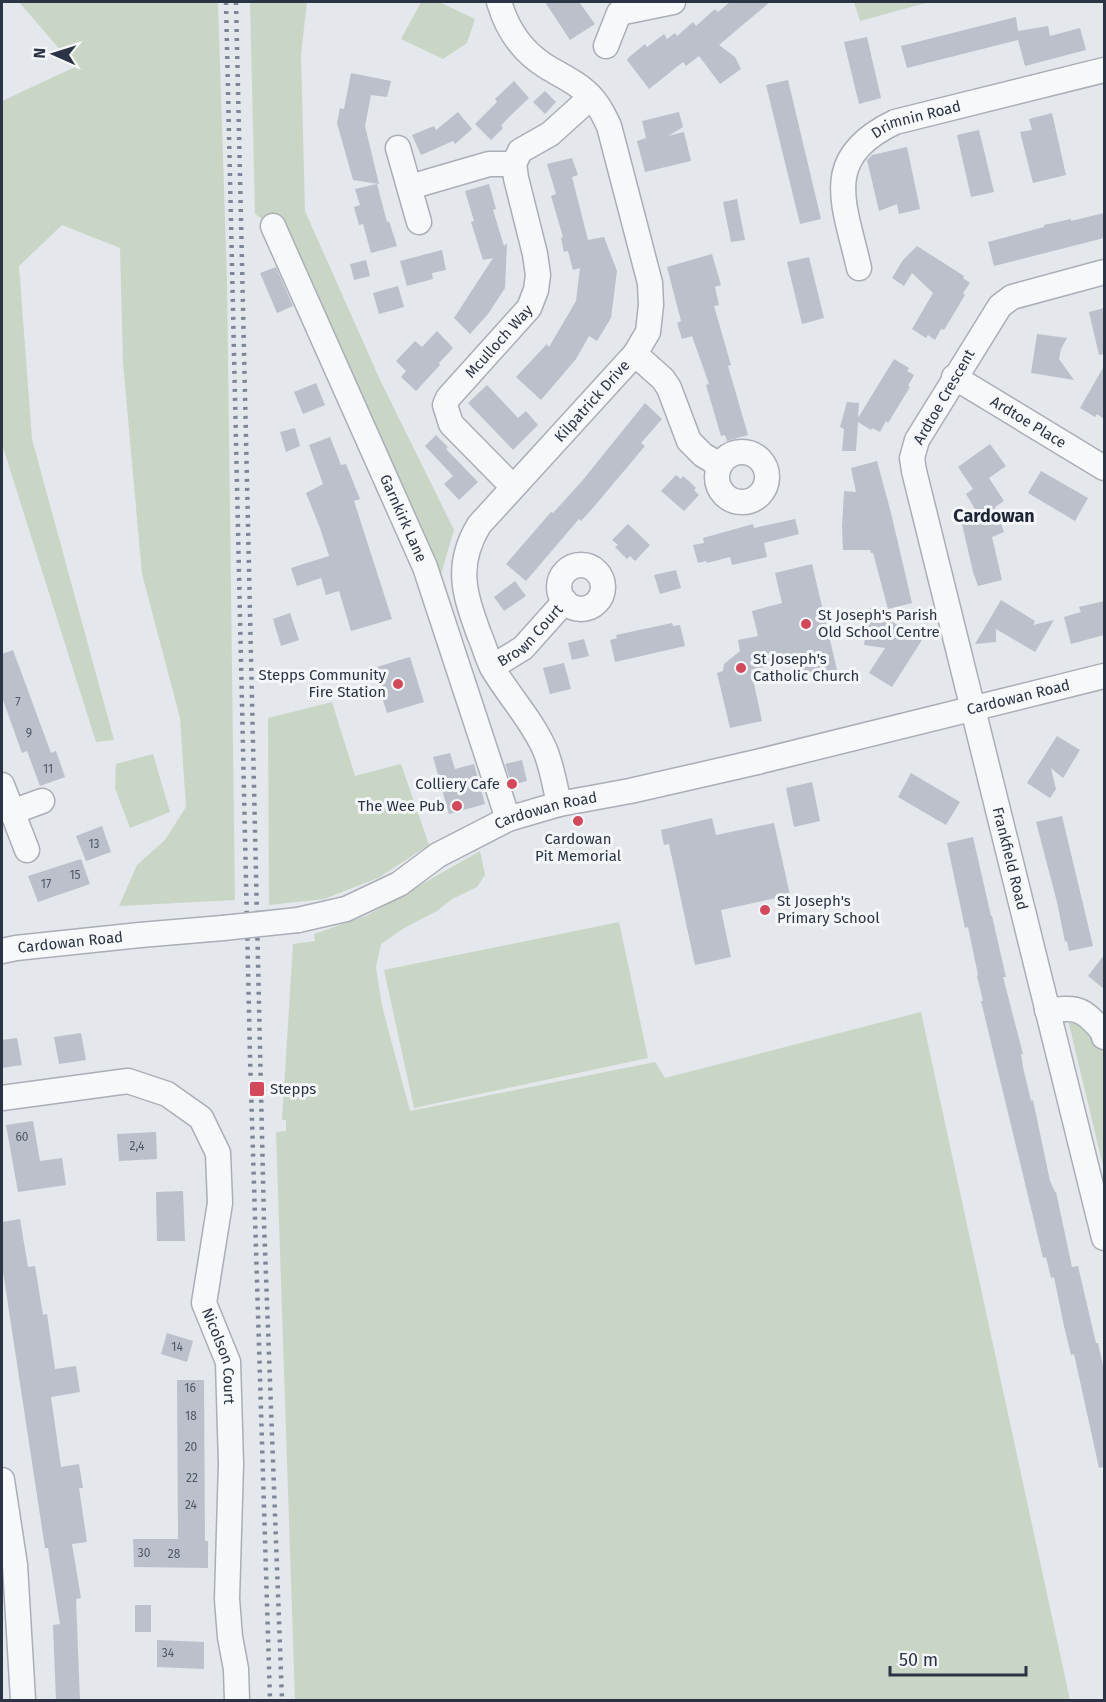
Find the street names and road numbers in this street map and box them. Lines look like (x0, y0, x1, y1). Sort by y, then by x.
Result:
street label: Drimnin Road (868, 97, 963, 142)
street label: Mculloch Way (461, 301, 537, 382)
street label: Ardtoe Crescent (909, 346, 979, 448)
street label: Kilpatrick Drive (551, 356, 633, 446)
street label: Ardtoe Place (987, 392, 1069, 452)
street label: Garnkirk Lane (376, 472, 431, 565)
street label: Brown Court (494, 600, 567, 670)
street label: Cardowan Road (965, 676, 1072, 719)
street label: Cardowan Road (491, 788, 599, 833)
street label: Frankfield Road (989, 805, 1031, 912)
street label: Cardowan Road (17, 928, 124, 957)
street label: Nicolson Court (198, 1305, 238, 1405)

